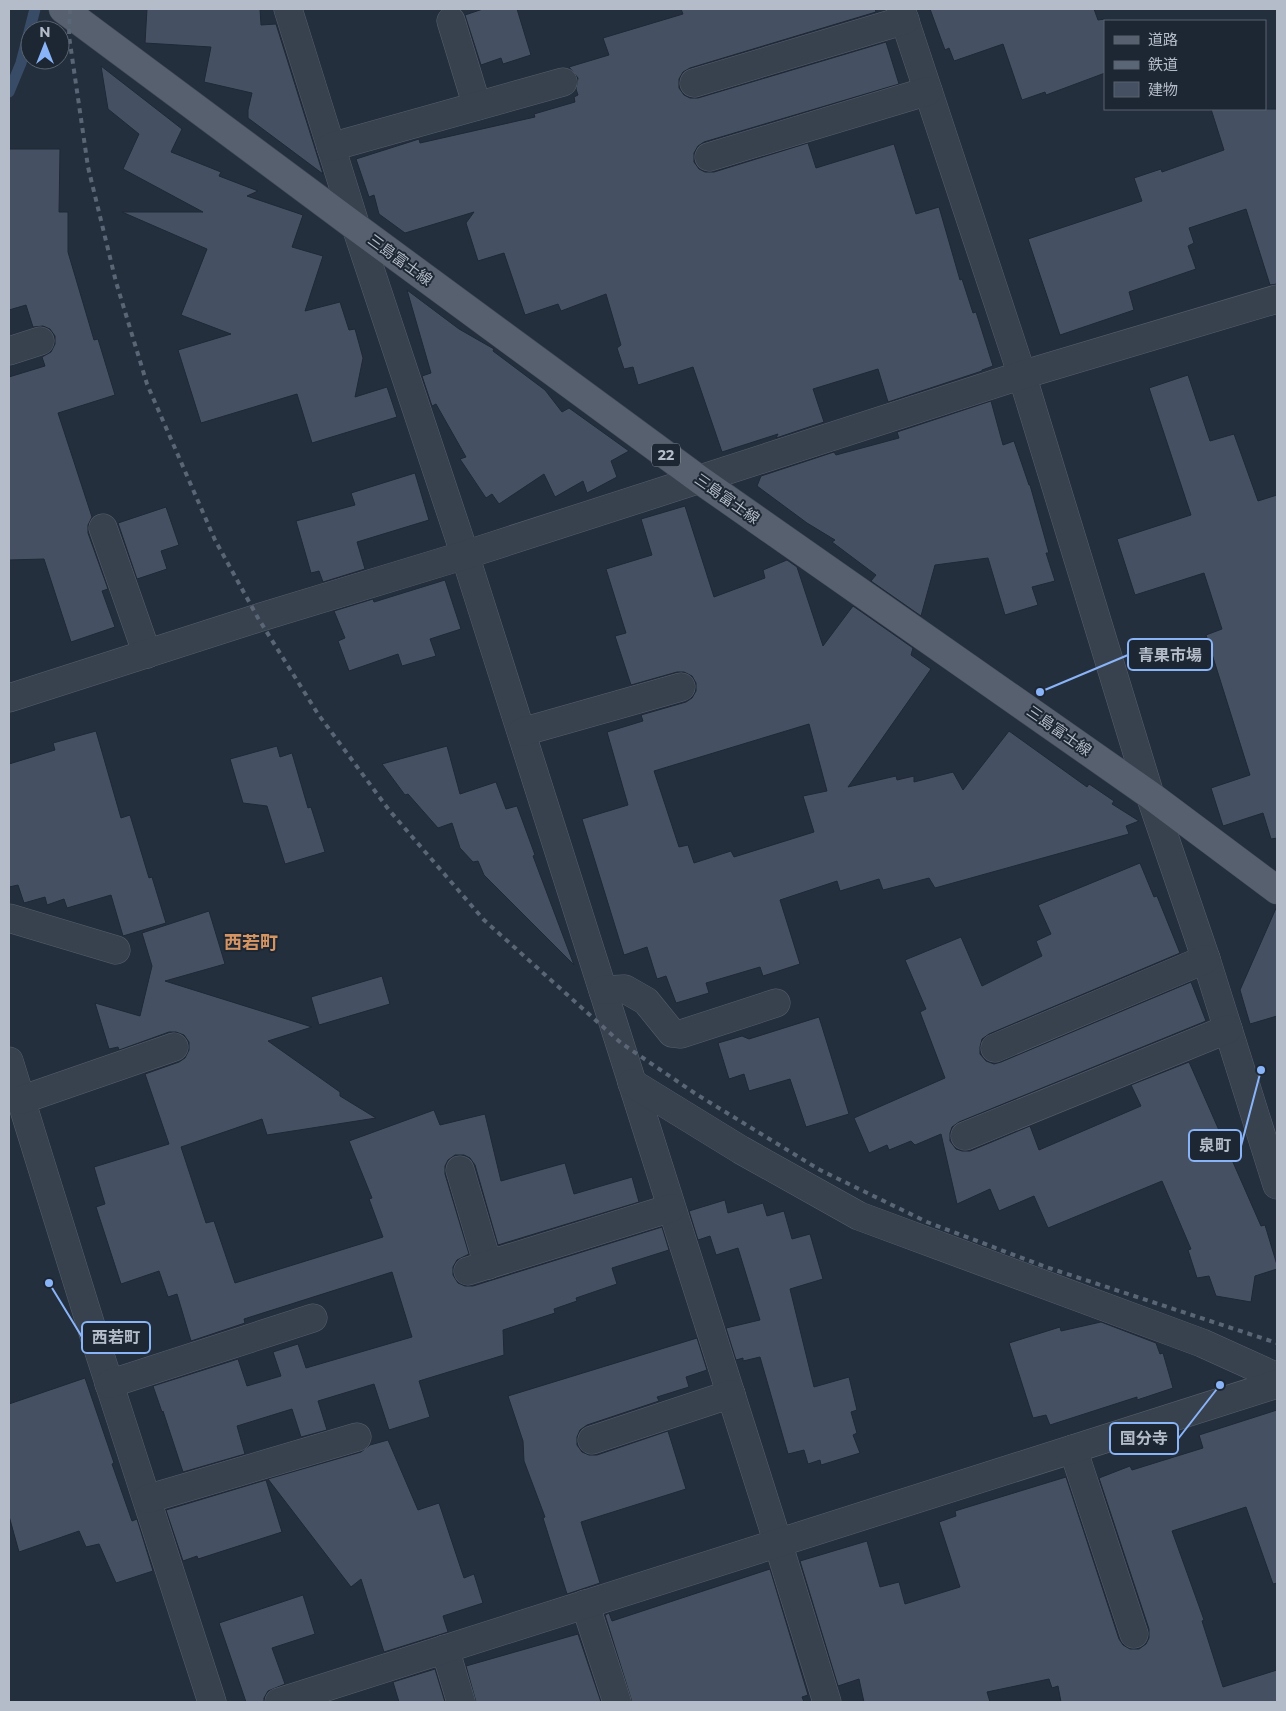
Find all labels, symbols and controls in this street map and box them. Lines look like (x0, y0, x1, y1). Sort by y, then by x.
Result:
north arrow (20, 20, 70, 70)
legend (1104, 20, 1266, 110)
text: N (39, 23, 51, 41)
text: 道路 (1148, 30, 1178, 49)
text: 鉄道 (1148, 55, 1178, 74)
text: 建物 (1148, 80, 1178, 99)
street label: 三島富士線 (364, 230, 436, 289)
road number: 22 (652, 444, 680, 466)
street label: 三島富士線 (691, 469, 763, 528)
callout: 青果市場 (1128, 639, 1212, 670)
text: 青果市場 (1138, 646, 1202, 665)
street label: 三島富士線 (1023, 701, 1095, 760)
district label: 西若町 (224, 932, 278, 954)
callout: 泉町 (1189, 1130, 1241, 1161)
text: 泉町 (1199, 1136, 1231, 1155)
callout: 西若町 (82, 1322, 150, 1353)
text: 西若町 (92, 1328, 140, 1347)
callout: 国分寺 (1110, 1423, 1178, 1454)
text: 国分寺 (1120, 1429, 1168, 1448)

